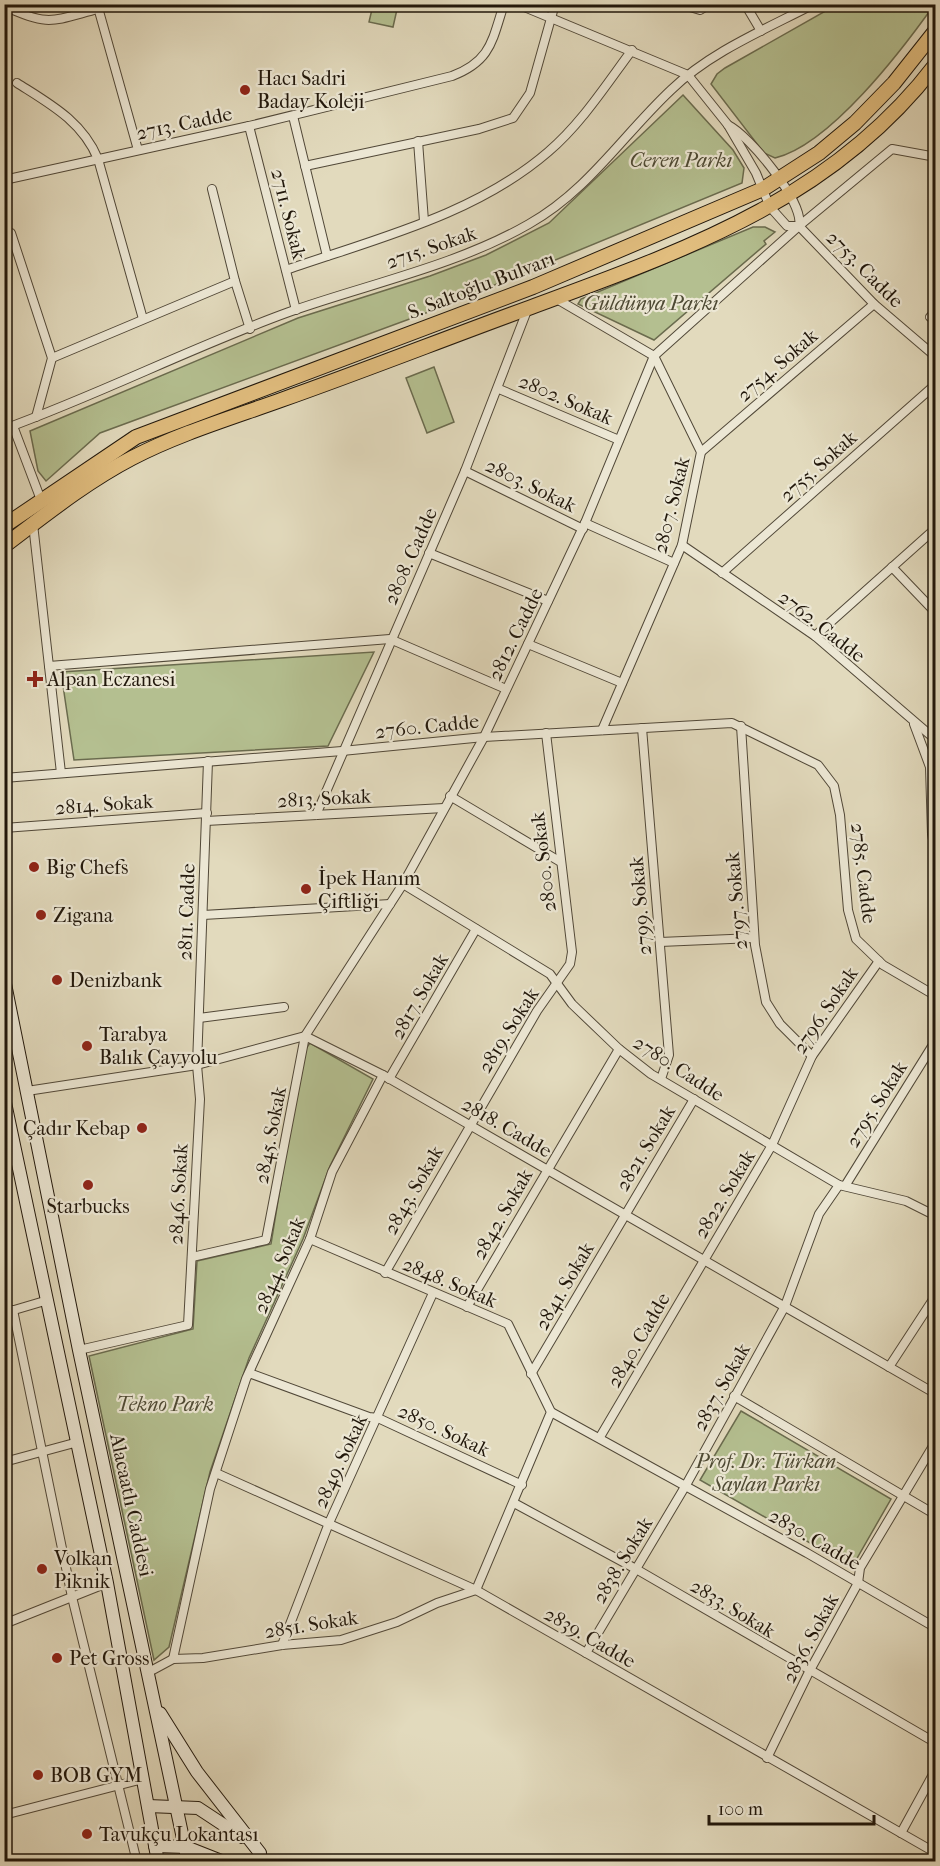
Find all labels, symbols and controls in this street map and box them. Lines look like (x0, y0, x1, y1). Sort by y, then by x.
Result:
place label: Hacı Sadri Baday Koleji (257, 67, 365, 113)
marker: Hacı Sadri Baday Koleji (238, 83, 252, 97)
street label: 2713. Cadde (134, 102, 234, 145)
park label: Ceren Parkı (630, 149, 733, 172)
street label: 2711. Sokak (266, 166, 311, 262)
street label: 2715. Sokak (383, 221, 480, 274)
street label: 2753. Cadde (821, 226, 908, 313)
street label: S. Saltoğlu Bulvarı (404, 247, 558, 324)
park label: Güldünya Parkı (584, 292, 718, 315)
street label: 2754. Sokak (732, 324, 823, 407)
street label: 2802. Sokak (515, 369, 617, 430)
street label: 2755. Sokak (775, 425, 862, 507)
street label: 2803. Sokak (482, 454, 580, 518)
street label: 2807. Sokak (648, 454, 695, 556)
street label: 2808. Cadde (379, 504, 442, 608)
street label: 2812. Cadde (483, 584, 548, 684)
street label: 2762. Cadde (774, 585, 870, 667)
place label: Alpan Eczanesi (46, 668, 175, 691)
marker: Alpan Eczanesi (28, 672, 42, 686)
street label: 2760. Cadde (374, 710, 480, 743)
street label: 2813. Sokak (277, 785, 372, 812)
street label: 2814. Sokak (54, 790, 154, 819)
street label: 2800. Sokak (526, 810, 561, 913)
street label: 2785. Cadde (846, 821, 881, 925)
street label: 2797. Sokak (721, 850, 752, 951)
street label: 2799. Sokak (625, 855, 656, 956)
place label: Big Chefs (46, 856, 128, 879)
marker: Big Chefs (27, 860, 41, 874)
street label: 2811. Cadde (173, 863, 200, 961)
place label: İpek Hanım Çiftliği (318, 866, 421, 914)
marker: İpek Hanım Çiftliği (299, 882, 313, 896)
place label: Zigana (53, 904, 114, 927)
marker: Zigana (34, 908, 48, 922)
street label: 2817. Sokak (386, 949, 454, 1043)
street label: 2796. Sokak (788, 962, 863, 1058)
place label: Denizbank (69, 969, 163, 992)
marker: Denizbank (50, 973, 64, 987)
street label: 2819. Sokak (473, 983, 544, 1077)
place label: Tarabya Balık Çayyolu (99, 1023, 218, 1070)
street label: 2780. Cadde (629, 1031, 728, 1106)
marker: Tarabya Balık Çayyolu (80, 1039, 94, 1053)
street label: 2795. Sokak (841, 1056, 912, 1152)
street label: 2845. Sokak (250, 1084, 291, 1186)
street label: 2818. Cadde (458, 1092, 556, 1162)
street label: 2821. Sokak (611, 1101, 680, 1195)
place label: Çadır Kebap (23, 1117, 130, 1141)
marker: Çadır Kebap (135, 1121, 149, 1135)
street label: 2843. Sokak (379, 1141, 448, 1239)
street label: 2846. Sokak (164, 1142, 193, 1245)
street label: 2822. Sokak (689, 1145, 760, 1243)
street label: 2842. Sokak (467, 1164, 538, 1264)
marker: Starbucks (81, 1178, 95, 1192)
place label: Starbucks (46, 1195, 130, 1218)
street label: 2844. Sokak (249, 1213, 310, 1317)
street label: 2841. Sokak (530, 1238, 599, 1334)
street label: 2848. Sokak (399, 1252, 501, 1313)
street label: 2840. Cadde (602, 1289, 675, 1392)
street label: 2837. Sokak (688, 1339, 755, 1435)
park label: Tekno Park (116, 1393, 214, 1416)
street label: 2850. Sokak (394, 1399, 494, 1462)
street label: 2849. Sokak (309, 1410, 372, 1512)
street label: Alacaatlı Caddesi (105, 1431, 158, 1579)
park label: Prof. Dr. Türkan Saylan Parkı (695, 1450, 836, 1496)
street label: 2830. Cadde (765, 1504, 865, 1575)
street label: 2838. Sokak (588, 1512, 658, 1608)
place label: Volkan Piknik (53, 1547, 113, 1593)
marker: Volkan Piknik (35, 1562, 49, 1576)
street label: 2833. Sokak (686, 1574, 780, 1643)
street label: 2836. Sokak (777, 1589, 844, 1687)
street label: 2839. Cadde (540, 1602, 640, 1673)
street label: 2851. Sokak (263, 1606, 360, 1643)
place label: Pet Gross (69, 1647, 149, 1670)
marker: Pet Gross (50, 1651, 64, 1665)
place label: BOB GYM (50, 1764, 142, 1787)
marker: BOB GYM (31, 1768, 45, 1782)
scale bar (709, 1788, 874, 1826)
text: 100 m (718, 1799, 763, 1820)
place label: Tavukçu Lokantası (99, 1823, 258, 1846)
marker: Tavukçu Lokantası (80, 1827, 94, 1841)

